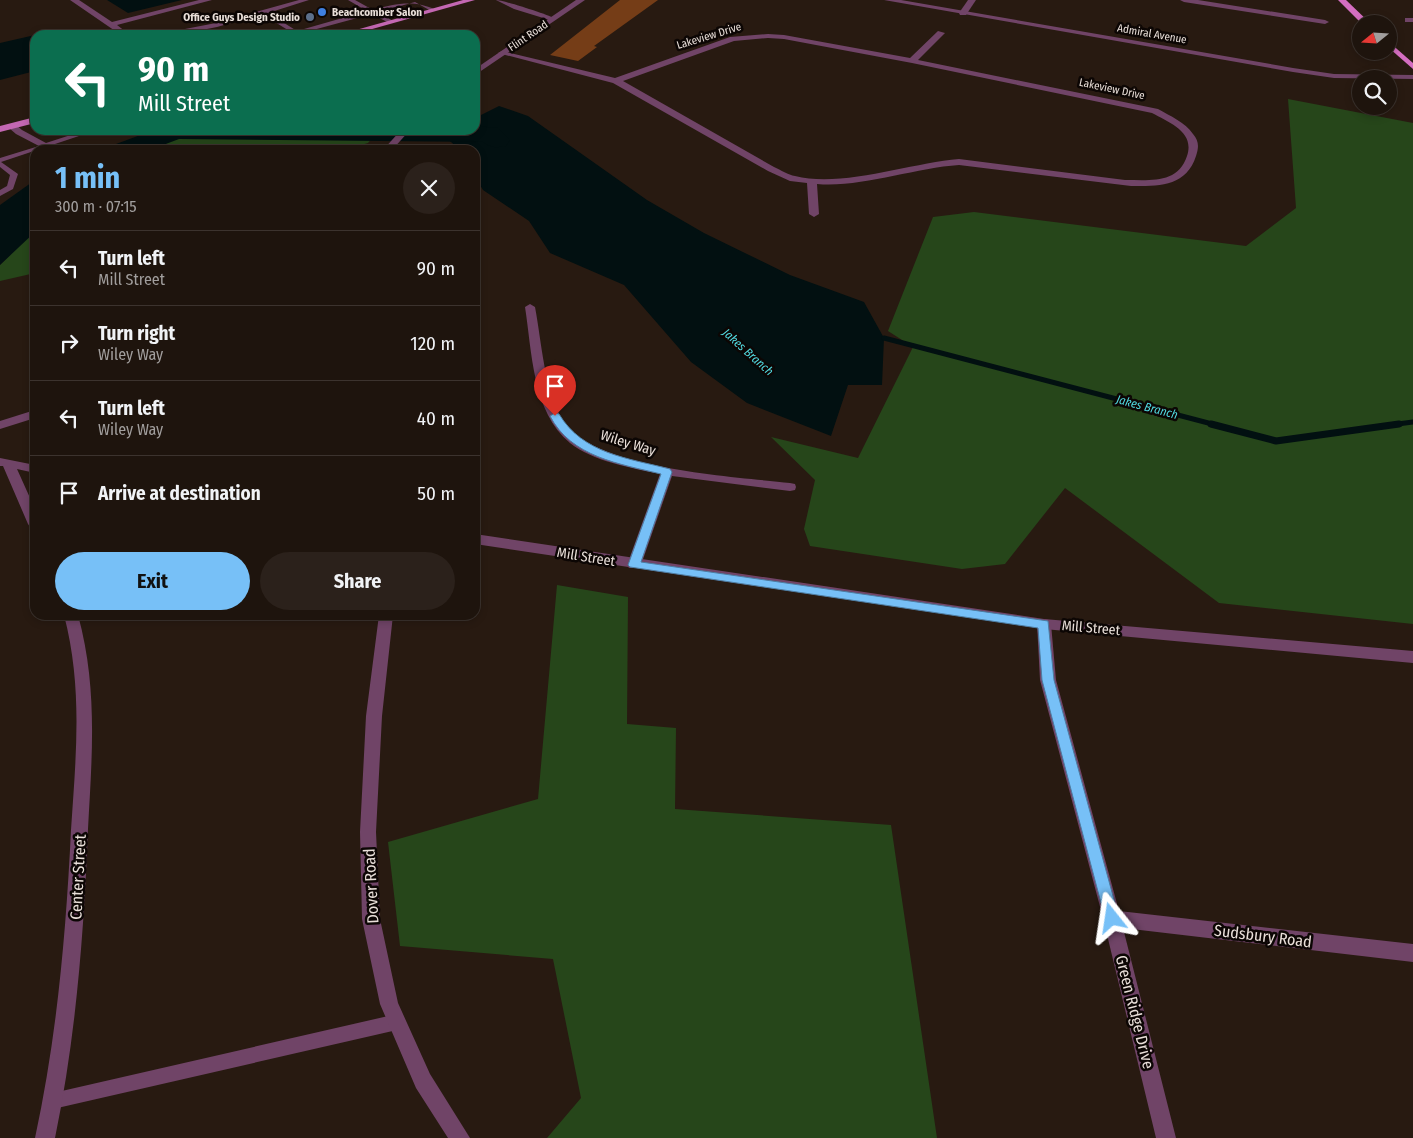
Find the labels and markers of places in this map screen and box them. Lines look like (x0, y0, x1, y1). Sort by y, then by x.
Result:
marker: Beachcomber Salon (316, 6, 328, 18)
place label: Beachcomber Salon (332, 6, 422, 19)
place label: Office Guys Design Studio (183, 11, 300, 24)
marker: Office Guys Design Studio (304, 11, 316, 23)
pin (534, 365, 576, 416)

